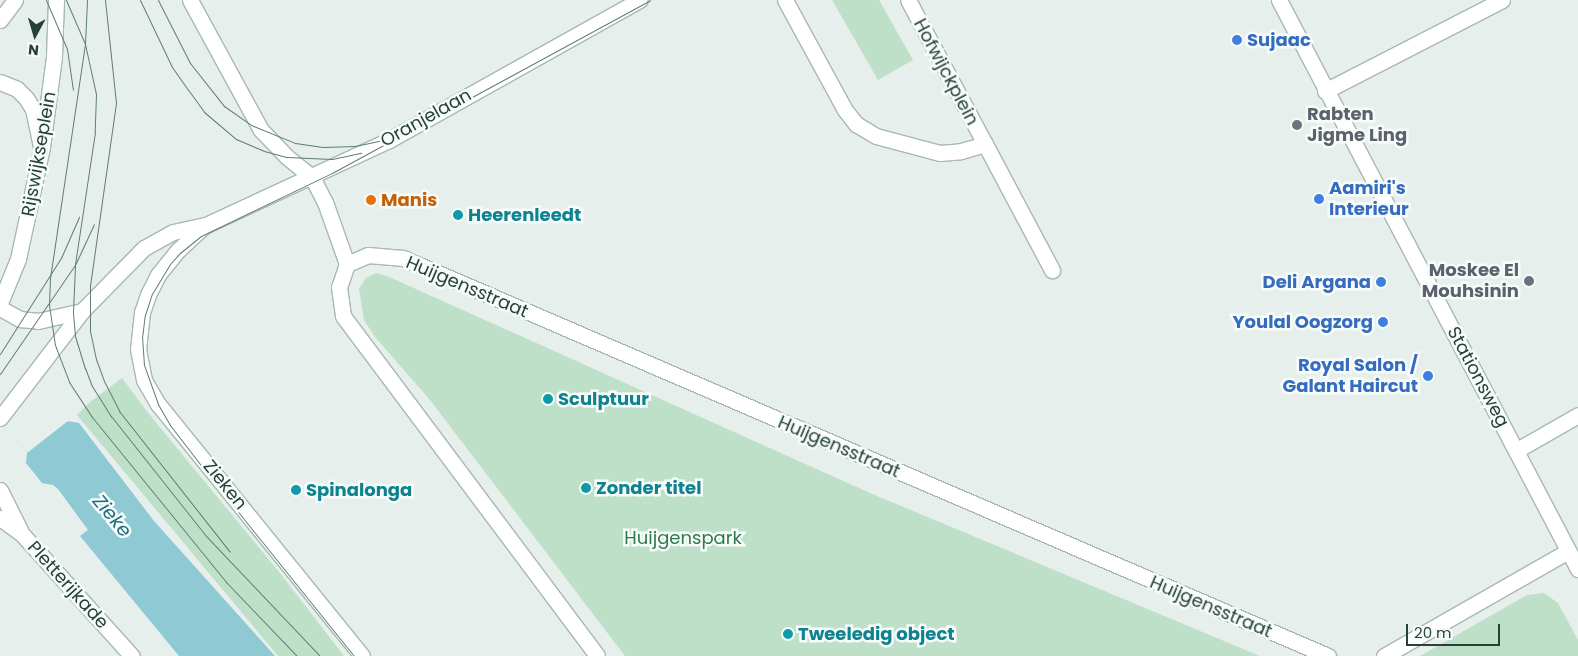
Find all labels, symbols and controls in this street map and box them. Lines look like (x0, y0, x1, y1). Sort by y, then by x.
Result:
north arrow (10, 10, 60, 60)
street label: Hofwijckplein (909, 15, 983, 129)
place label: Sujaac (1247, 29, 1311, 51)
marker: Sujaac (1231, 34, 1243, 46)
text: N (27, 39, 40, 60)
street label: Oranjelaan (377, 84, 475, 152)
street label: Rijswijkseplein (17, 90, 61, 218)
place label: Rabten Jigme Ling (1307, 104, 1407, 146)
marker: Rabten Jigme Ling (1291, 119, 1303, 131)
place label: Aamiri's Interieur (1329, 178, 1409, 220)
place label: Manis (381, 189, 437, 211)
marker: Aamiri's Interieur (1313, 193, 1325, 205)
marker: Manis (365, 194, 377, 206)
place label: Heerenleedt (468, 204, 581, 226)
marker: Heerenleedt (452, 209, 464, 221)
street label: Huijgensstraat (403, 252, 531, 322)
place label: Moskee El Mouhsinin (1422, 260, 1519, 302)
place label: Deli Argana (1263, 271, 1371, 293)
marker: Moskee El Mouhsinin (1523, 275, 1535, 287)
marker: Deli Argana (1375, 276, 1387, 288)
place label: Youlal Oogzorg (1233, 311, 1373, 333)
marker: Youlal Oogzorg (1377, 316, 1389, 328)
street label: Stationsweg (1442, 323, 1514, 431)
place label: Royal Salon / Galant Haircut (1283, 355, 1418, 398)
marker: Royal Salon / Galant Haircut (1422, 370, 1434, 382)
place label: Sculptuur (558, 388, 649, 410)
marker: Sculptuur (542, 393, 554, 405)
street label: Huijgensstraat (775, 412, 903, 482)
street label: Zieken (199, 456, 251, 514)
place label: Zonder titel (596, 477, 701, 499)
place label: Spinalonga (306, 479, 412, 501)
marker: Zonder titel (580, 482, 592, 494)
marker: Spinalonga (290, 484, 302, 496)
water label: Zieke (88, 490, 136, 542)
park label: Huijgenspark (624, 527, 742, 549)
street label: Pletterijkade (23, 537, 113, 633)
street label: Huijgensstraat (1147, 572, 1275, 642)
scale bar (1408, 614, 1502, 646)
text: 20 m (1414, 622, 1452, 643)
place label: Tweeledig object (798, 623, 955, 645)
marker: Tweeledig object (782, 628, 794, 640)

